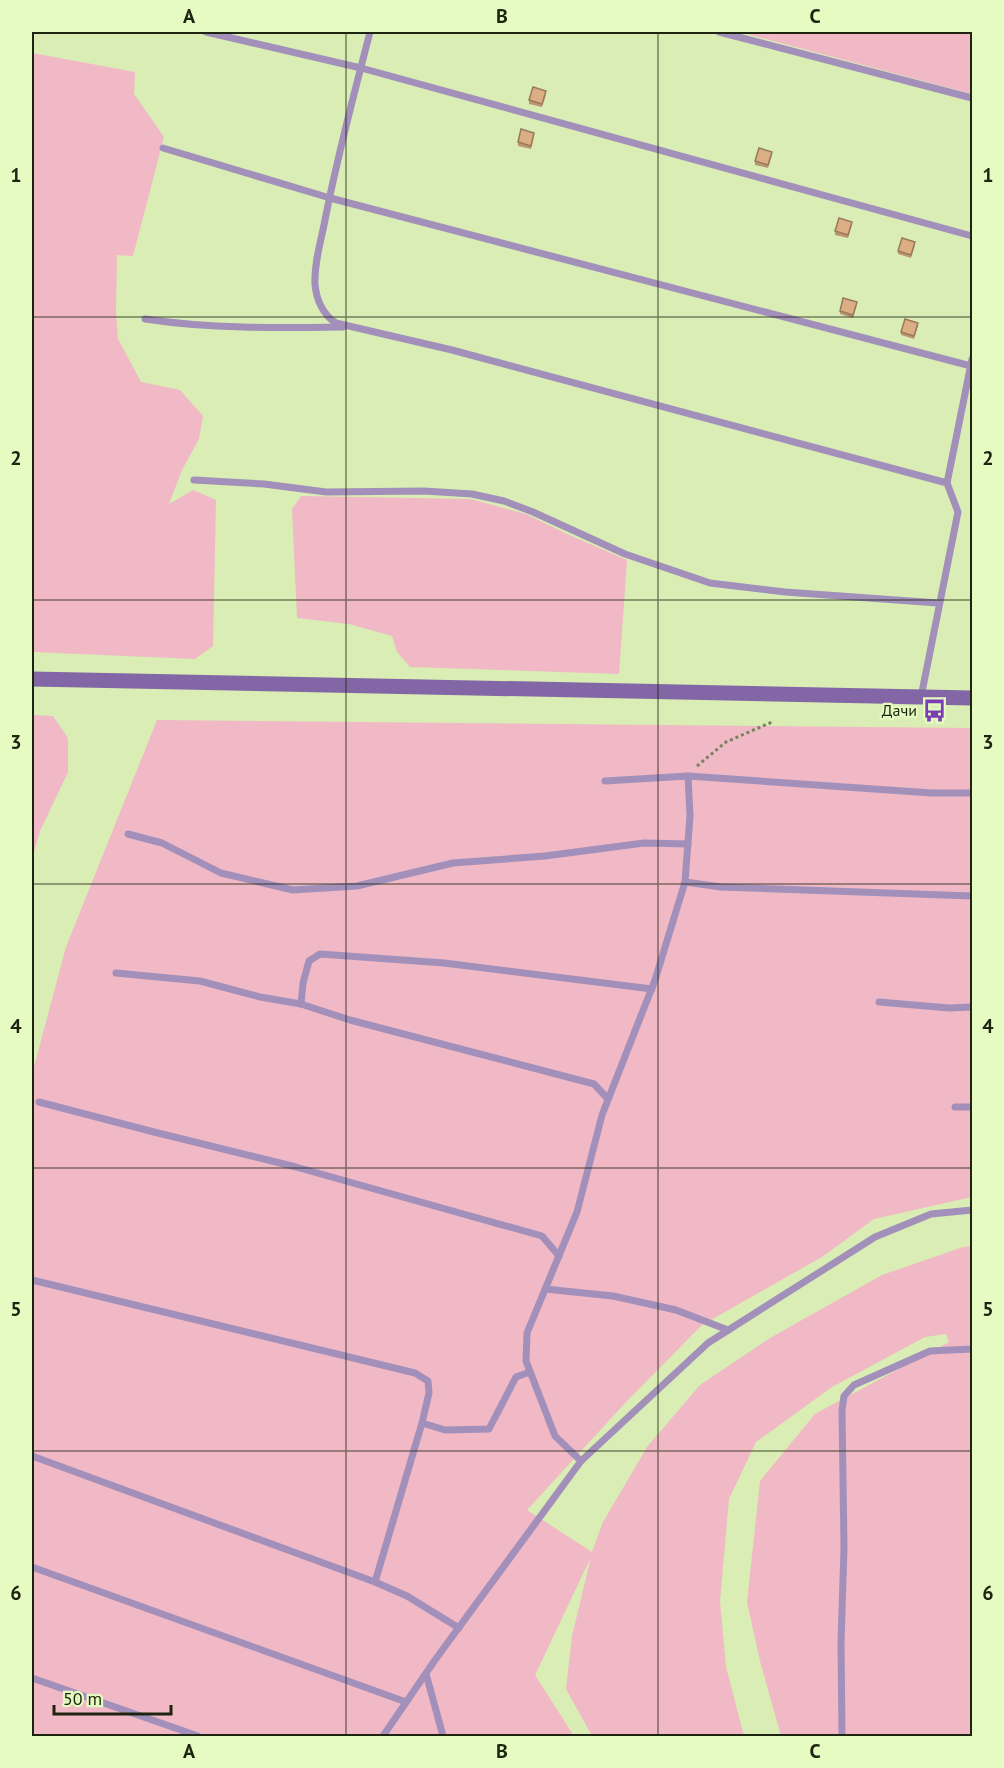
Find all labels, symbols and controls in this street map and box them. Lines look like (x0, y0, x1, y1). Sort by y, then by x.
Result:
text: A (183, 3, 196, 29)
text: B (496, 3, 508, 29)
text: C (809, 3, 821, 29)
text: 1 (10, 162, 22, 188)
text: 1 (982, 162, 994, 188)
text: 2 (10, 445, 22, 471)
text: 2 (982, 445, 994, 471)
bus stop icon: Дачи (922, 697, 948, 723)
place label: Дачи (882, 700, 917, 720)
text: 3 (10, 729, 22, 755)
text: 3 (982, 729, 994, 755)
text: 4 (10, 1013, 22, 1039)
text: 4 (982, 1013, 994, 1039)
text: 5 (10, 1296, 22, 1322)
text: 5 (982, 1296, 994, 1322)
text: 6 (10, 1580, 22, 1606)
text: 6 (982, 1580, 994, 1606)
scale bar (54, 1678, 171, 1716)
text: 50 m (63, 1687, 102, 1710)
text: A (183, 1738, 196, 1764)
text: B (496, 1738, 508, 1764)
text: C (809, 1738, 821, 1764)

